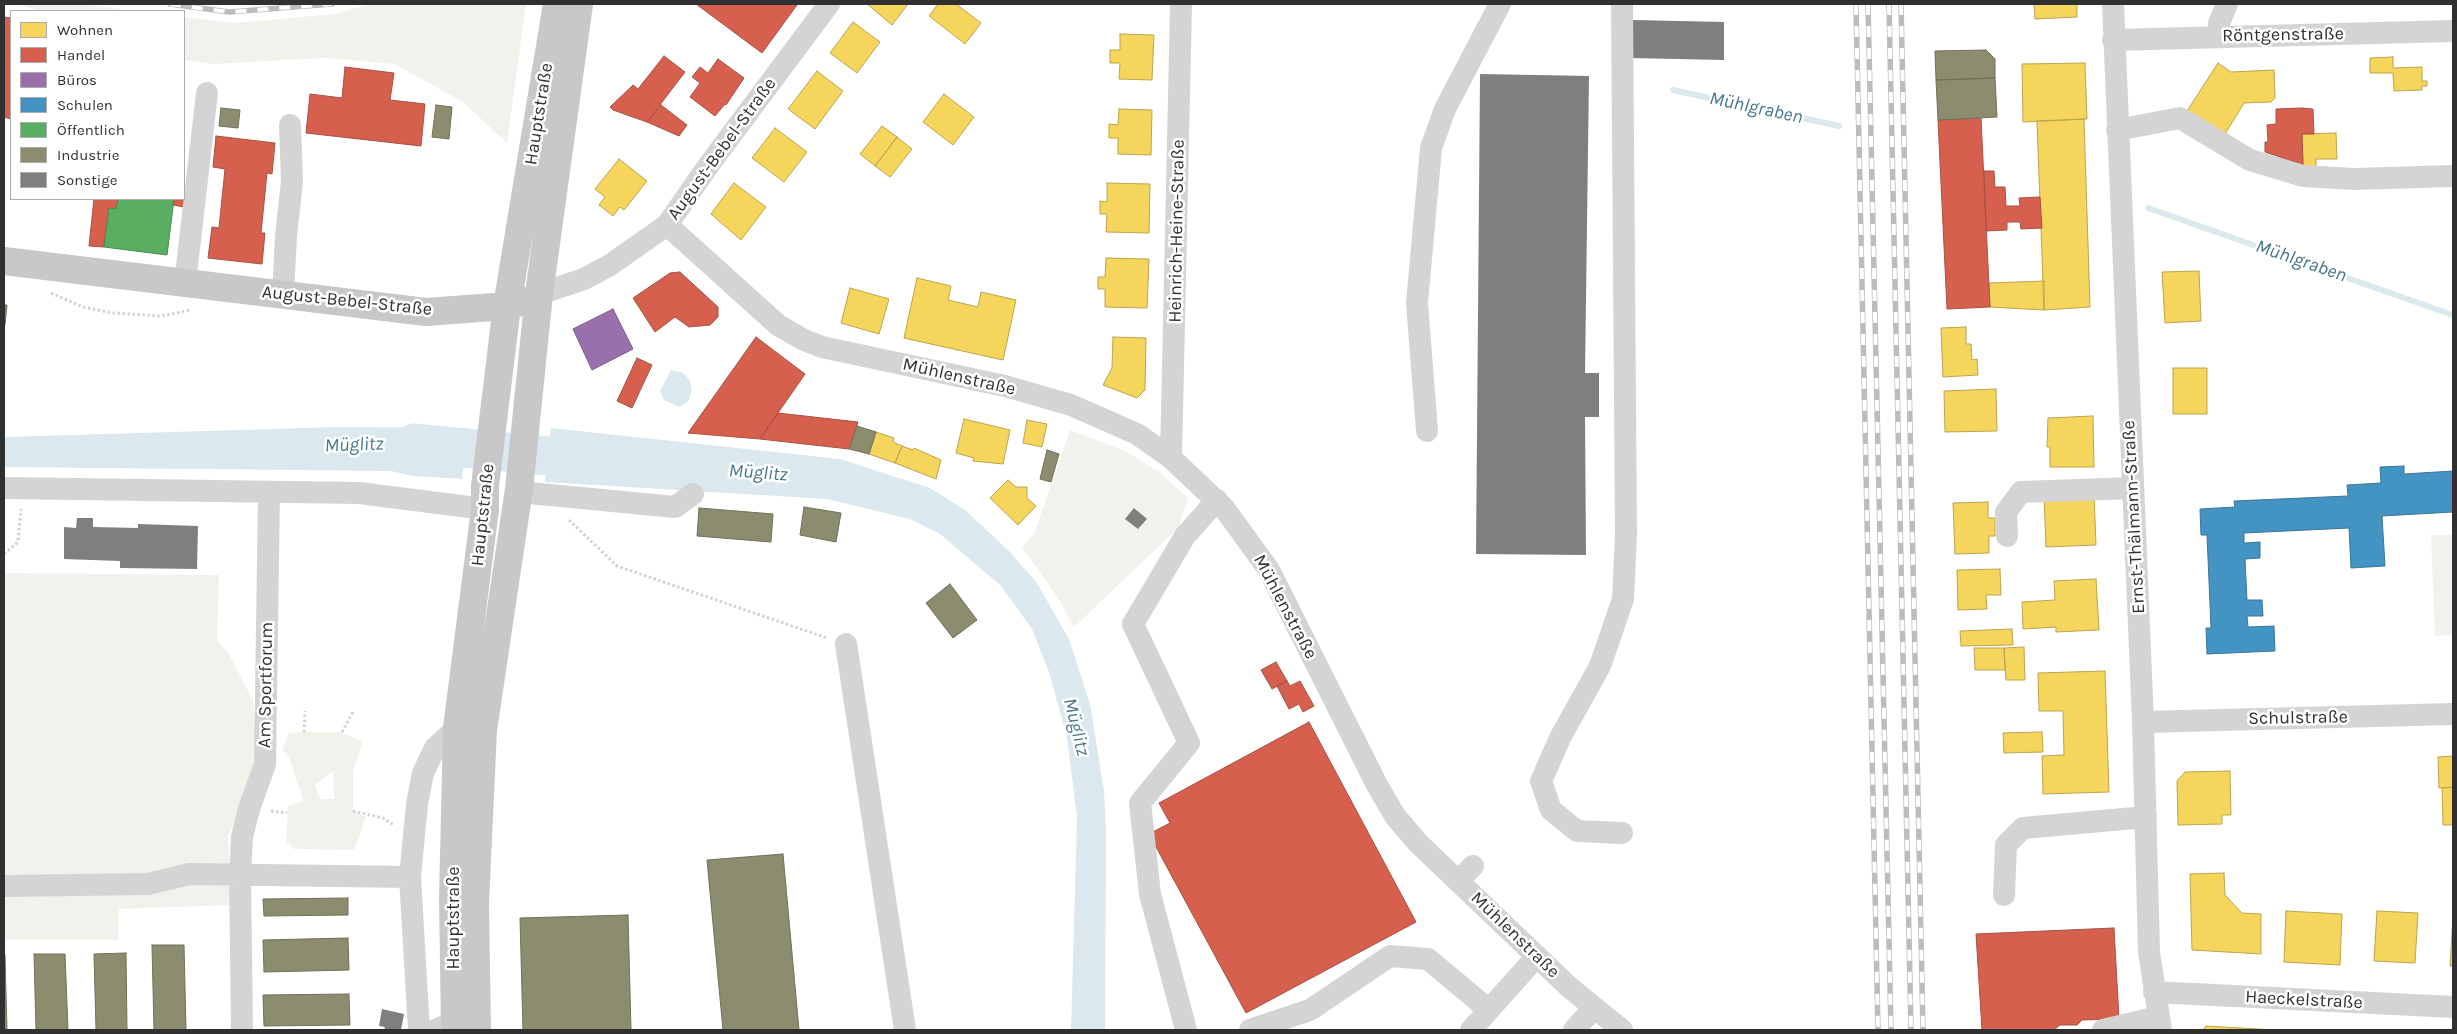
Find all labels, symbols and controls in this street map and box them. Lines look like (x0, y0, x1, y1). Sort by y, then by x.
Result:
legend (10, 10, 185, 200)
text: Wohnen (57, 21, 113, 39)
street label: Röntgenstraße (2222, 23, 2344, 47)
text: Handel (57, 46, 105, 64)
street label: Hauptstraße (520, 61, 558, 167)
text: Büros (57, 71, 97, 89)
street label: August-Bebel-Straße (663, 74, 781, 224)
water label: Mühlgraben (1707, 87, 1805, 129)
text: Schulen (57, 96, 113, 114)
text: Öffentlich (57, 121, 125, 139)
street label: Heinrich-Heine-Straße (1165, 139, 1189, 323)
text: Industrie (57, 146, 119, 164)
text: Sonstige (57, 171, 117, 189)
water label: Mühlgraben (2252, 235, 2350, 287)
street label: August-Bebel-Straße (261, 281, 433, 321)
street label: Mühlenstraße (901, 354, 1017, 400)
street label: Ernst-Thälmann-Straße (2118, 420, 2150, 614)
water label: Müglitz (324, 433, 384, 457)
water label: Müglitz (728, 460, 788, 486)
street label: Hauptstraße (467, 463, 499, 567)
street label: Mühlenstraße (1248, 551, 1322, 663)
street label: Am Sportforum (254, 622, 278, 748)
water label: Müglitz (1058, 696, 1094, 758)
street label: Schulstraße (2248, 706, 2348, 730)
street label: Hauptstraße (443, 866, 465, 970)
street label: Mühlenstraße (1466, 887, 1564, 983)
street label: Haeckelstraße (2245, 986, 2363, 1014)

